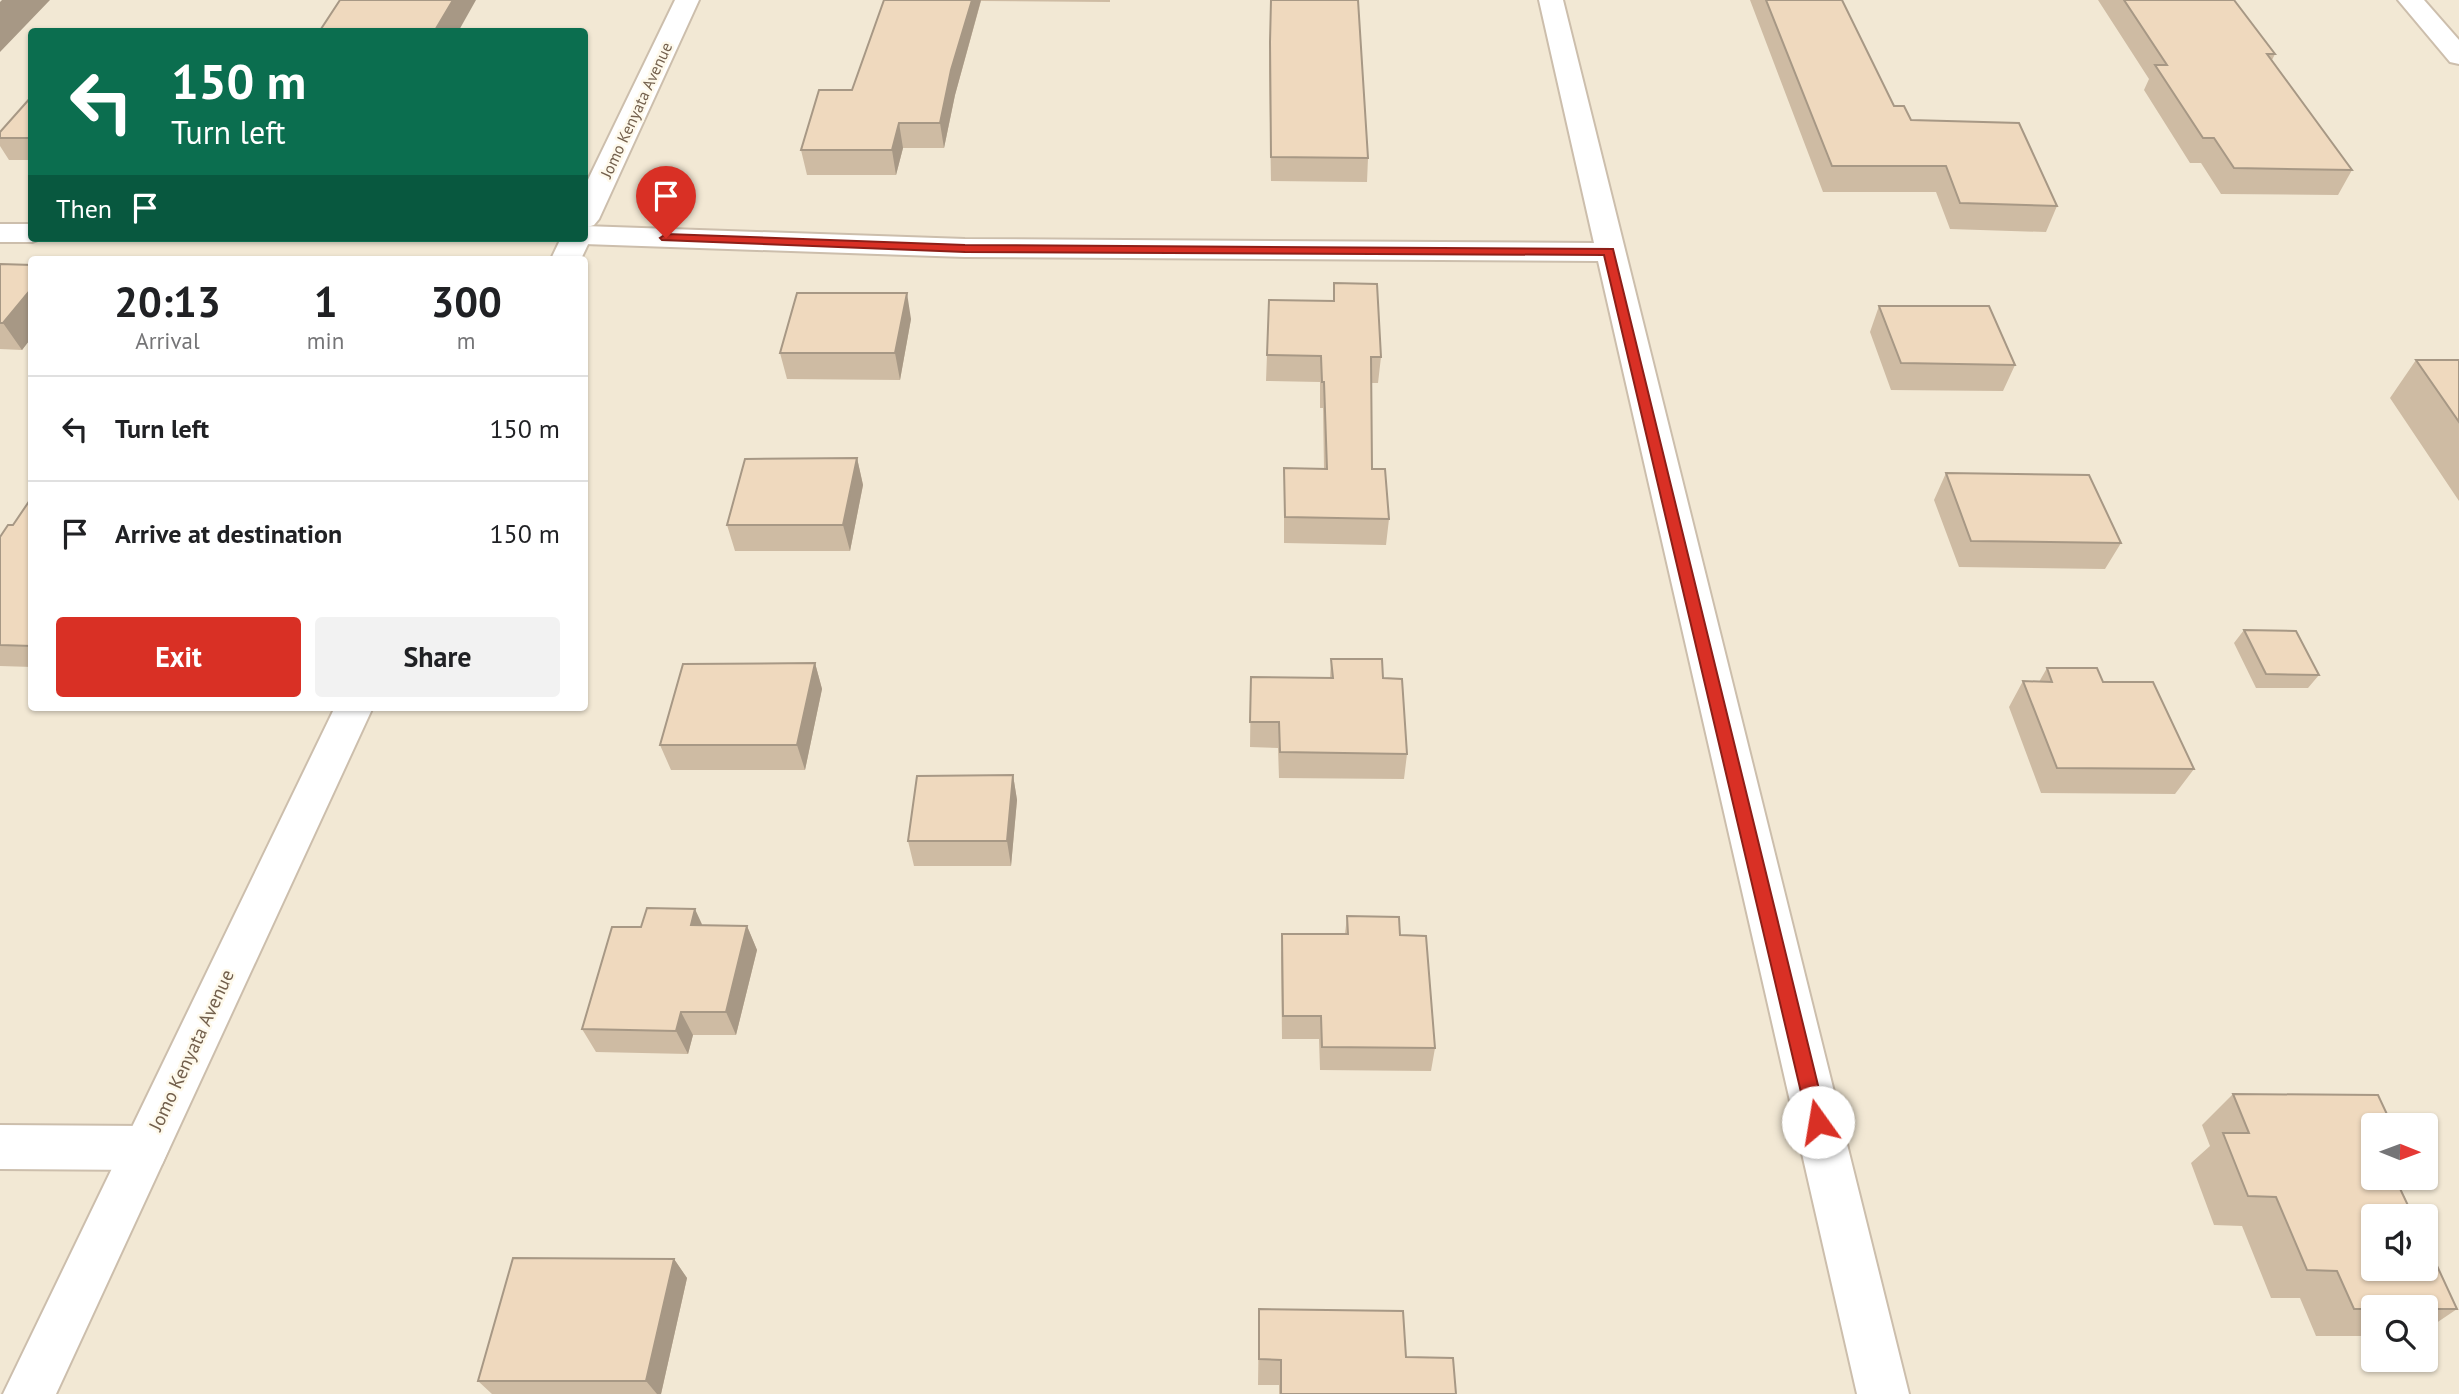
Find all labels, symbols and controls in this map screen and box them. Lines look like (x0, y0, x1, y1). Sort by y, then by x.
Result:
street label: Jomo Kenyata Avenue (595, 39, 676, 182)
text: 150 m (171, 49, 306, 113)
icon: left (56, 56, 147, 147)
text: Turn left (171, 111, 286, 153)
pin (636, 166, 696, 238)
icon: arrive (647, 177, 685, 215)
icon: arrive (126, 189, 164, 227)
text: Then (56, 192, 112, 225)
text: 20:13 (114, 274, 221, 329)
text: 1 (314, 274, 337, 329)
text: 300 (430, 274, 502, 329)
text: Arrival (135, 326, 200, 355)
text: min (307, 326, 344, 355)
text: m (457, 326, 475, 355)
icon: left (56, 410, 94, 448)
text: Turn left (115, 412, 209, 445)
text: 150 m (489, 412, 560, 445)
icon: arrive (56, 515, 94, 553)
text: Arrive at destination (115, 517, 342, 550)
text: 150 m (489, 517, 560, 550)
button: Exit (56, 617, 301, 697)
button: Share (315, 617, 560, 697)
street label: Jomo Kenyata Avenue (143, 966, 239, 1135)
position arrow (1781, 1085, 1855, 1159)
north arrow (2361, 1113, 2438, 1190)
map controls (2361, 1113, 2438, 1372)
button: sound (2361, 1204, 2438, 1281)
button: search (2361, 1295, 2438, 1372)

